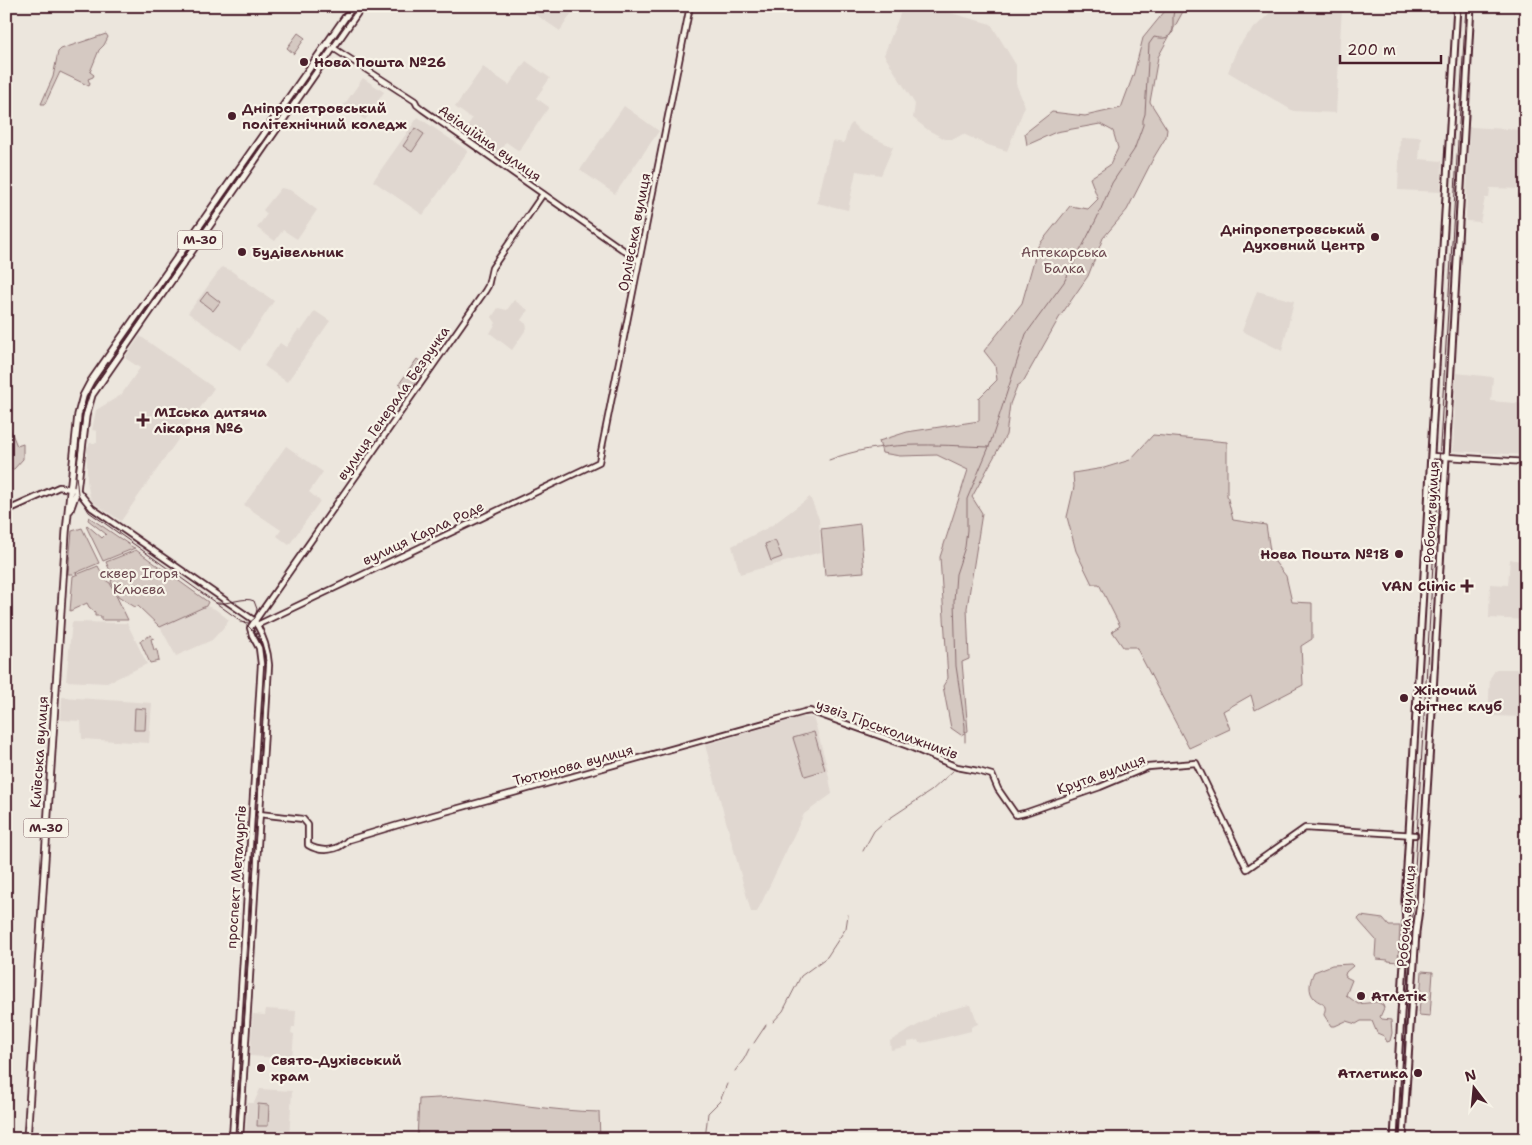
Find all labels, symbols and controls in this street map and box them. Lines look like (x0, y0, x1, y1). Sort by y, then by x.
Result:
scale bar (1340, 32, 1441, 64)
text: 200 m (1347, 40, 1396, 60)
place label: Нова Пошта №26 (314, 53, 446, 71)
marker: Нова Пошта №26 (298, 56, 310, 68)
place label: Дніпропетровський політехнічний коледж (242, 99, 407, 133)
street label: Авіаційна вулиця (435, 101, 545, 185)
marker: Дніпропетровський політехнічний коледж (226, 110, 238, 122)
street label: Орлівська вулиця (614, 171, 654, 293)
place label: Дніпропетровський Духовний Центр (1221, 220, 1365, 254)
road number: М-30 (178, 230, 222, 250)
marker: Дніпропетровський Духовний Центр (1369, 231, 1381, 243)
place label: Будівельник (252, 243, 344, 261)
park label: Аптекарська Балка (1021, 243, 1107, 277)
marker: Будівельник (236, 246, 248, 258)
street label: вулиця Генерала Безручка (333, 322, 453, 484)
place label: МІська дитяча лікарня №6 (154, 403, 267, 437)
marker: МІська дитяча лікарня №6 (136, 413, 150, 427)
street label: Робоча вулиця (1419, 460, 1443, 564)
street label: вулиця Карла Роде (359, 497, 487, 569)
place label: Нова Пошта №18 (1260, 545, 1389, 563)
marker: Нова Пошта №18 (1393, 548, 1405, 560)
park label: сквер Ігоря Клюєва (99, 564, 179, 598)
place label: VAN Clinic (1382, 577, 1456, 595)
marker: VAN Clinic (1460, 579, 1474, 593)
place label: Жіночий фітнес клуб (1414, 681, 1502, 715)
marker: Жіночий фітнес клуб (1398, 692, 1410, 704)
street label: Київська вулиця (26, 695, 52, 809)
street label: узвіз Гірськолижників (814, 695, 960, 763)
street label: Тютюнова вулиця (511, 740, 635, 790)
street label: Крута вулиця (1054, 750, 1148, 798)
street label: проспект Металургів (222, 805, 250, 949)
road number: М-30 (23, 818, 68, 838)
street label: Робоча вулиця (1393, 864, 1419, 968)
place label: Атлетік (1371, 987, 1427, 1005)
marker: Атлетік (1355, 990, 1367, 1002)
place label: Свято-Духівський храм (271, 1051, 402, 1085)
marker: Свято-Духівський храм (255, 1062, 267, 1074)
north arrow (1450, 1062, 1500, 1112)
place label: Атлетика (1338, 1064, 1408, 1082)
text: N (1463, 1065, 1478, 1086)
marker: Атлетика (1412, 1067, 1424, 1079)

